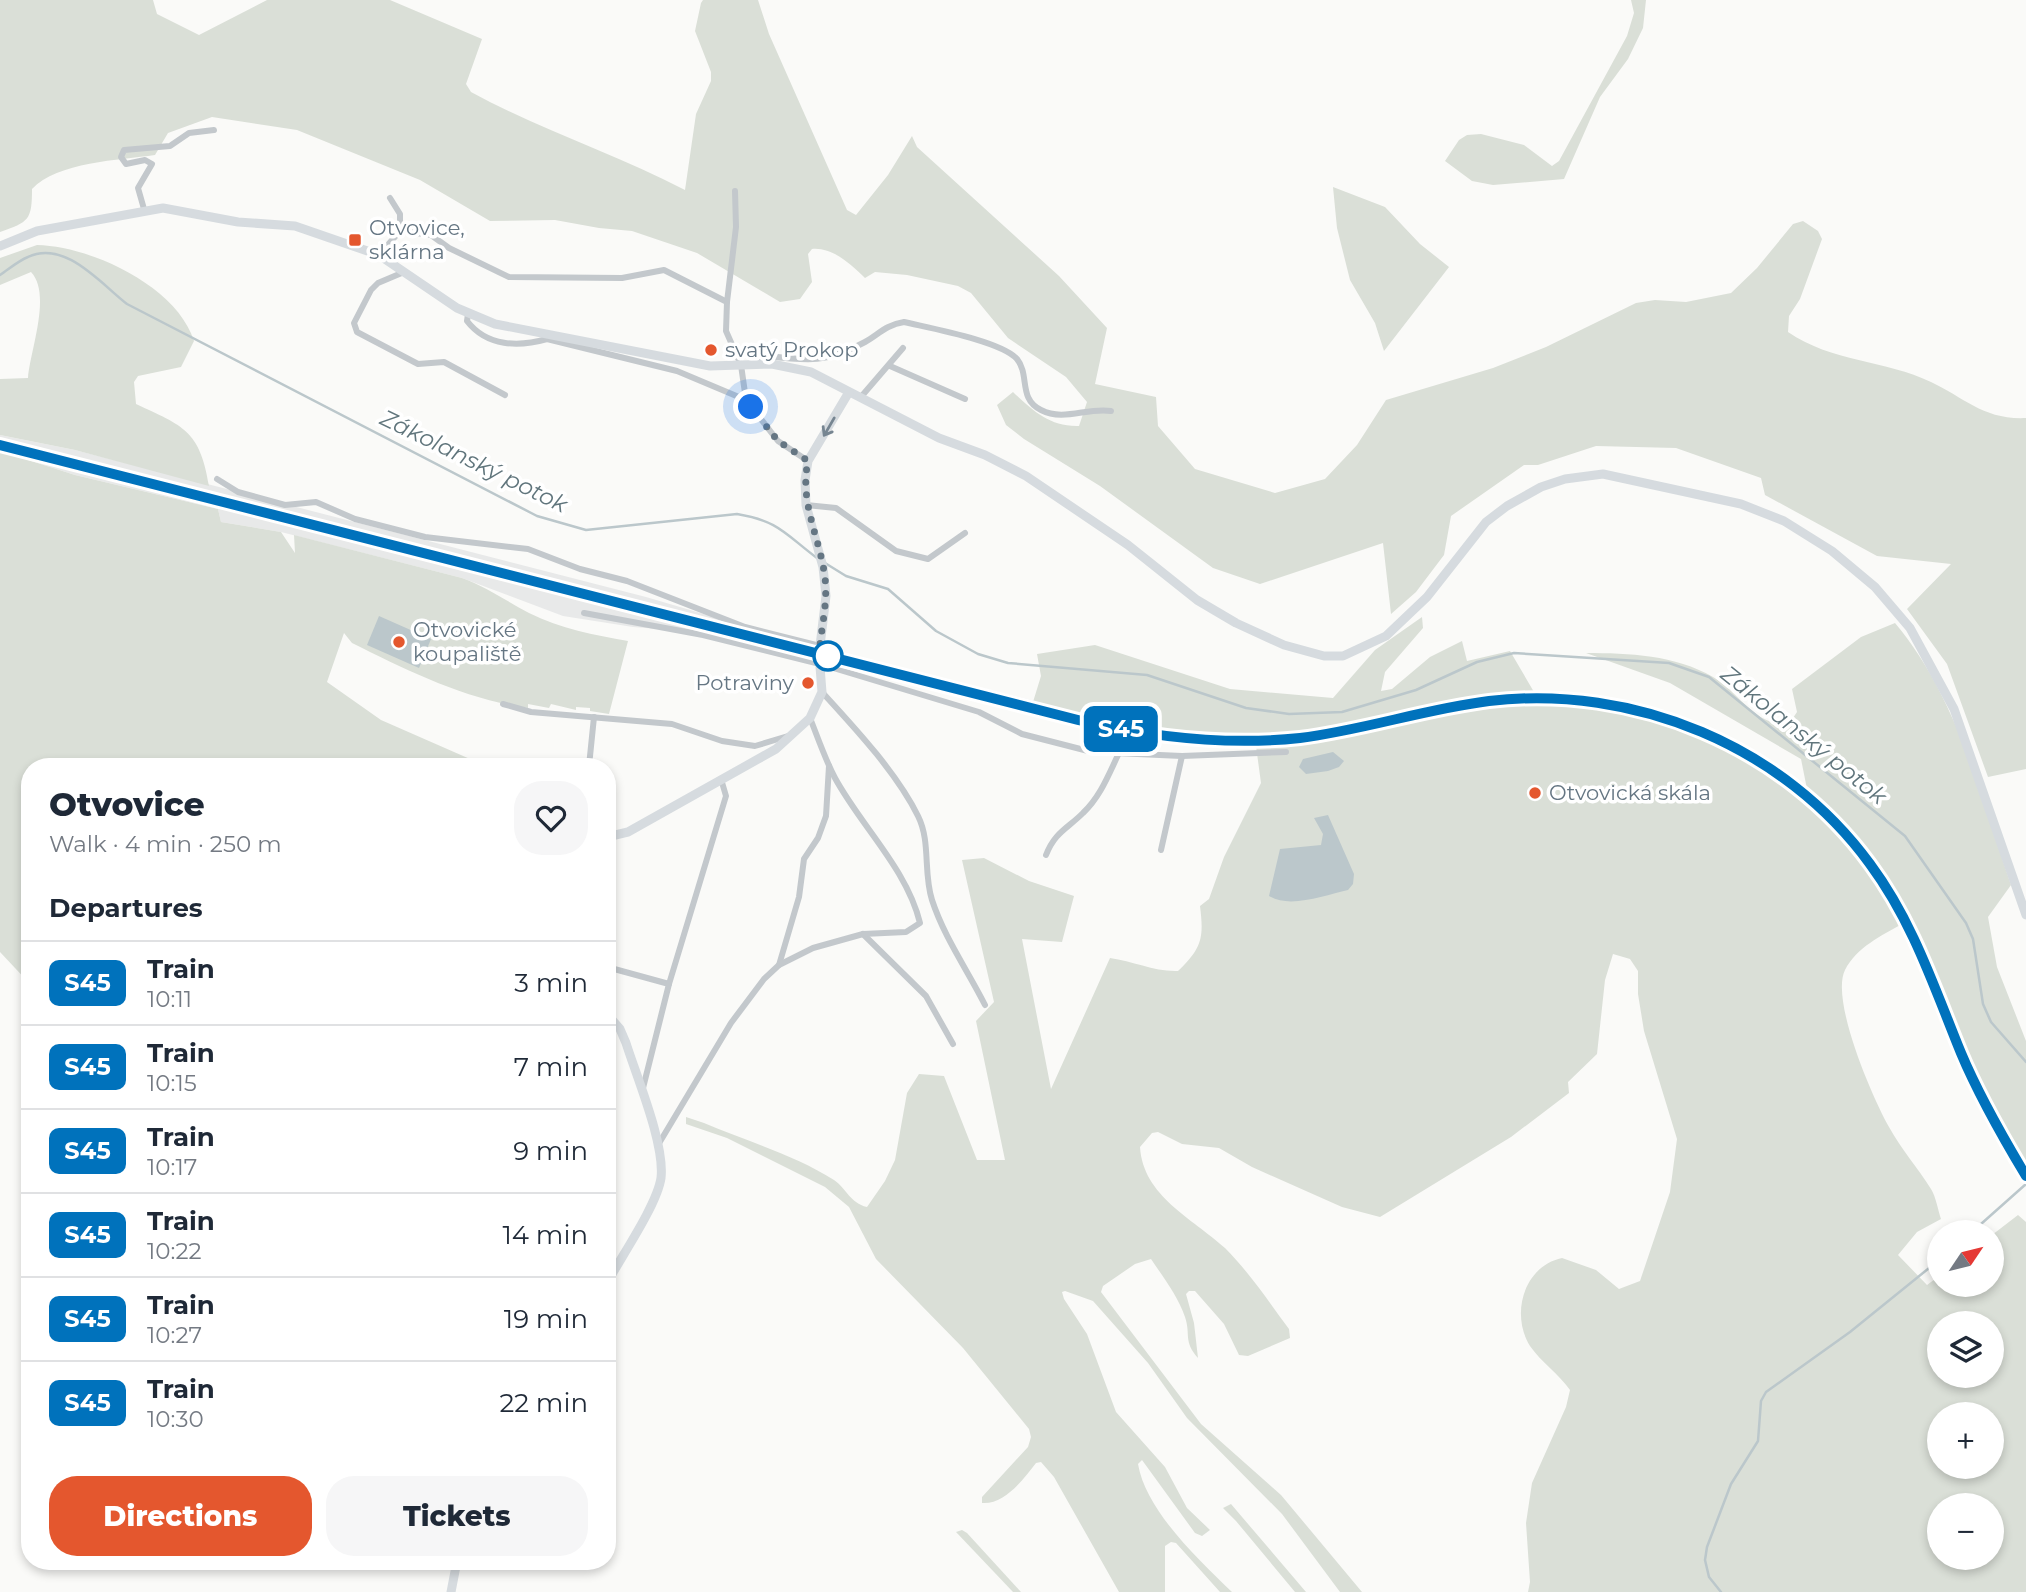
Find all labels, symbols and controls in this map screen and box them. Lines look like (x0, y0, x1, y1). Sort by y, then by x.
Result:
place label: Otvovice, sklárna (369, 215, 465, 264)
marker: Otvovice, sklárna (347, 232, 363, 248)
place label: svatý Prokop (725, 337, 859, 362)
marker: svatý Prokop (703, 342, 719, 358)
your location (733, 389, 768, 424)
water label: Zákolanský potok (375, 403, 573, 519)
one-way arrow (822, 416, 836, 436)
place label: Otvovické koupaliště (413, 617, 521, 666)
marker: Otvovické koupaliště (391, 634, 407, 650)
unlabelled marker (813, 641, 843, 671)
water label: Zákolanský potok (1715, 659, 1893, 811)
place label: Potraviny (696, 670, 795, 695)
marker: Potraviny (800, 675, 816, 691)
line badge: S45 (1081, 706, 1161, 752)
text: S45 (1098, 714, 1144, 743)
place label: Otvovická skála (1549, 780, 1711, 805)
button: heart (514, 781, 588, 855)
text: Otvovice (49, 784, 205, 824)
marker: Otvovická skála (1527, 785, 1543, 801)
text: Walk · 4 min · 250 m (49, 830, 282, 858)
text: Departures (49, 892, 203, 924)
text: Train (147, 953, 215, 985)
text: 3 min (514, 967, 588, 999)
text: S45 (64, 968, 111, 997)
text: 10:11 (147, 985, 192, 1013)
text: Train (147, 1037, 215, 1069)
text: 7 min (514, 1051, 588, 1083)
text: S45 (64, 1052, 111, 1081)
text: 10:15 (147, 1069, 197, 1097)
text: Train (147, 1121, 215, 1153)
text: 9 min (513, 1135, 588, 1167)
text: S45 (64, 1136, 111, 1165)
text: 10:17 (147, 1153, 197, 1181)
text: Train (147, 1205, 215, 1237)
text: 14 min (502, 1219, 588, 1251)
text: S45 (64, 1220, 111, 1249)
north arrow (1927, 1220, 2004, 1297)
map controls (1927, 1220, 2004, 1570)
text: 10:22 (147, 1237, 202, 1265)
text: Train (147, 1289, 215, 1321)
text: 19 min (504, 1303, 588, 1335)
text: S45 (64, 1304, 111, 1333)
button: layers (1927, 1311, 2004, 1388)
text: 10:27 (147, 1321, 202, 1349)
text: Train (147, 1373, 215, 1405)
text: 22 min (499, 1387, 588, 1419)
text: S45 (64, 1388, 111, 1417)
button: + (1927, 1402, 2004, 1479)
text: 10:30 (147, 1405, 204, 1433)
button: Directions (49, 1476, 312, 1556)
button: Tickets (326, 1476, 588, 1556)
button: − (1927, 1493, 2004, 1570)

